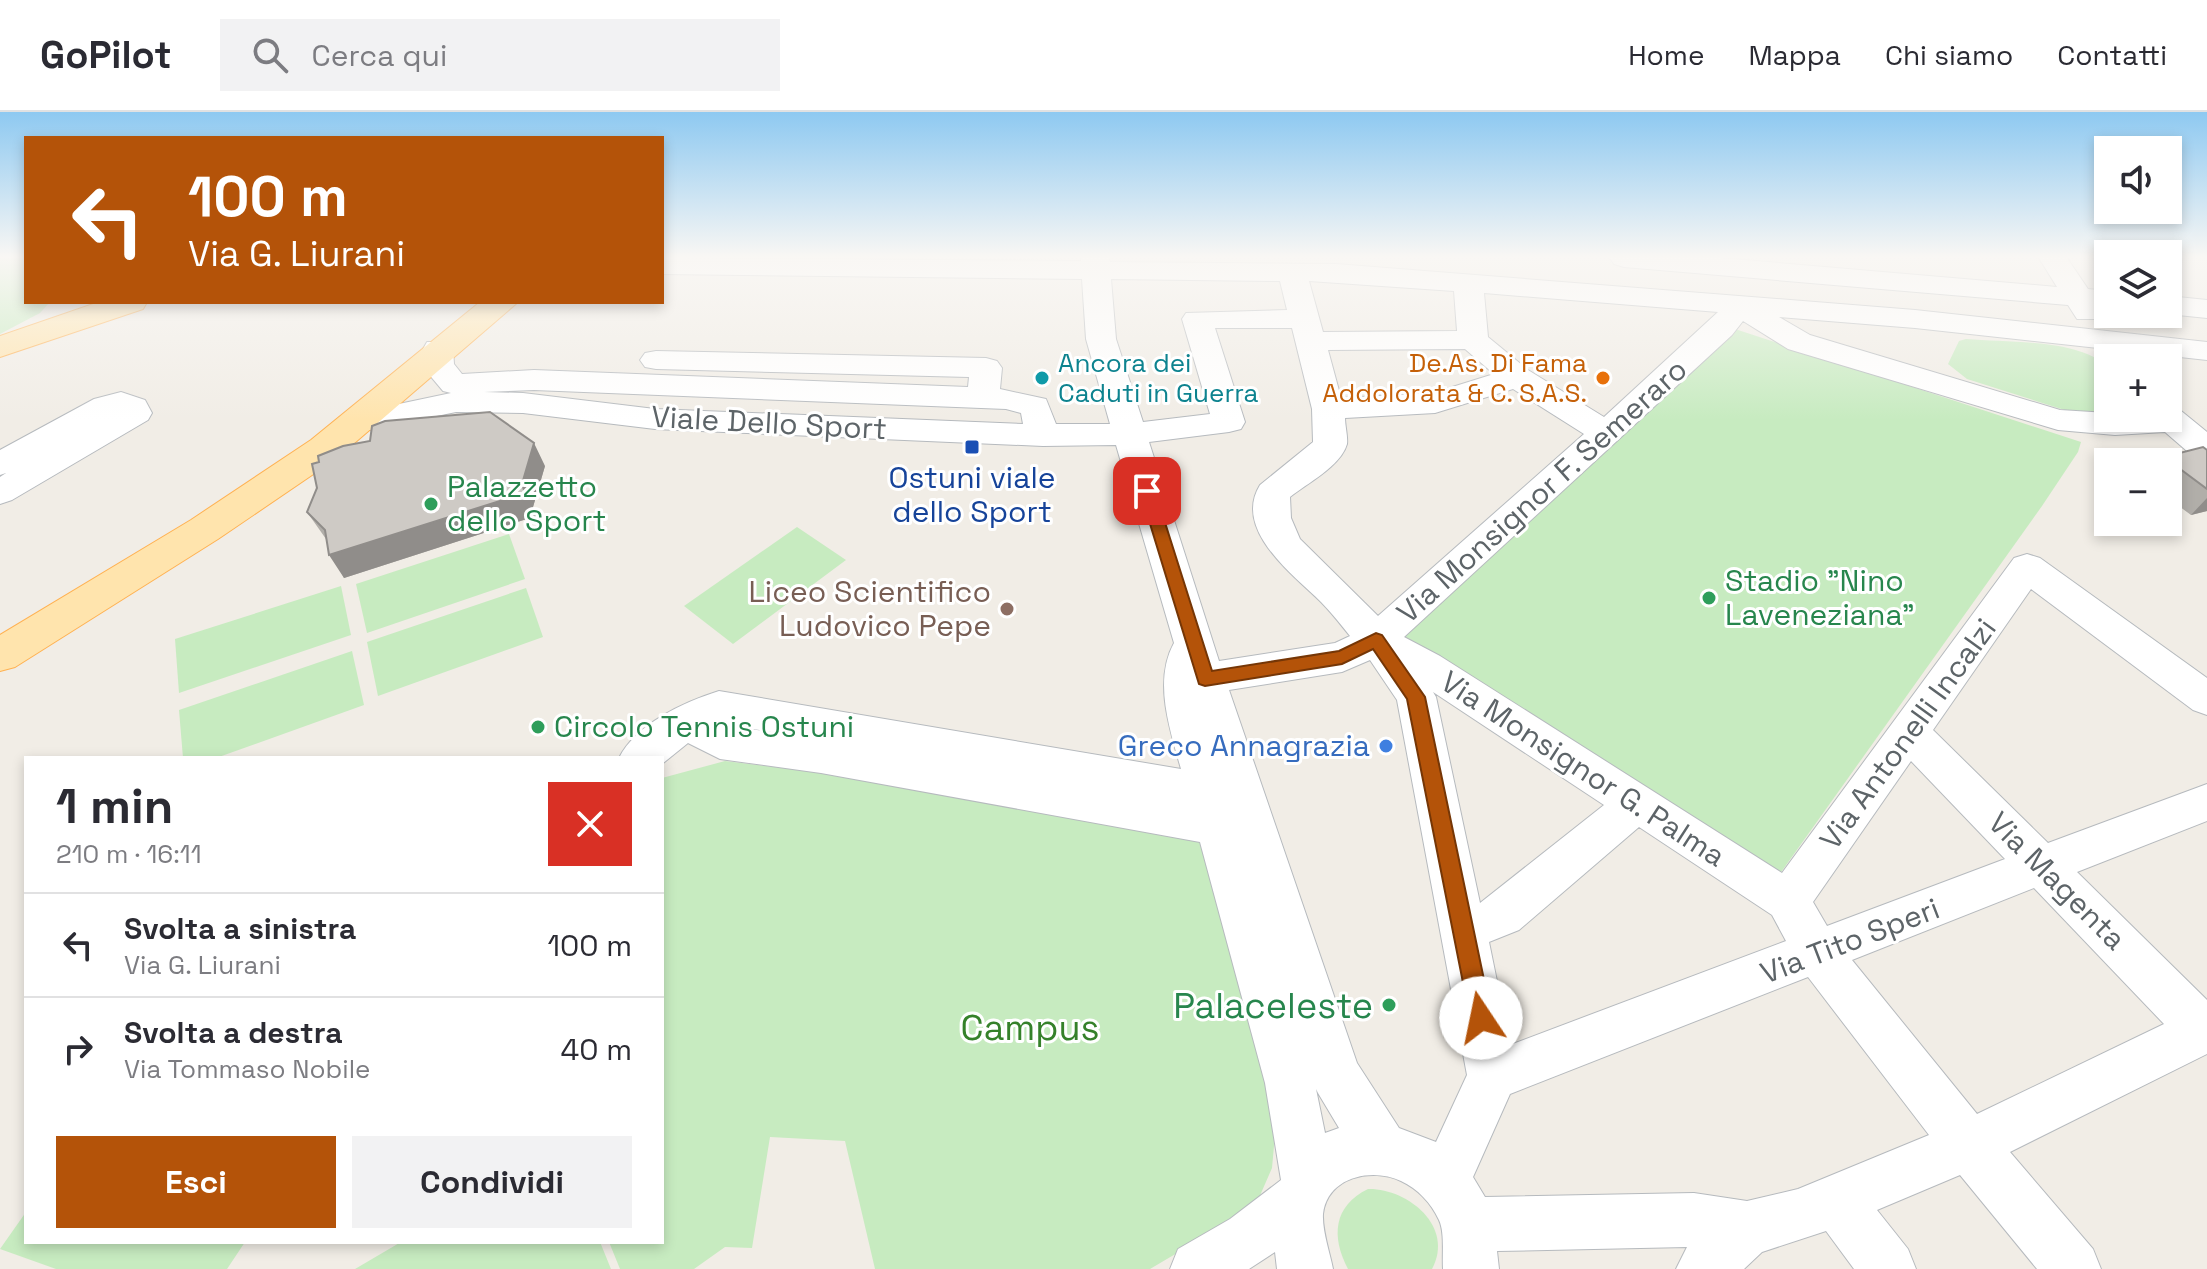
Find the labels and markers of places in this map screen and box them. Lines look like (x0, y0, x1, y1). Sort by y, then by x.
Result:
place label: Ancora dei Caduti in Guerra (1058, 346, 1259, 410)
place label: De.As. Di Fama Addolorata & C. S.A.S. (1322, 346, 1587, 410)
marker: Ancora dei Caduti in Guerra (1033, 369, 1051, 387)
marker: De.As. Di Fama Addolorata & C. S.A.S. (1594, 369, 1612, 387)
marker: Ostuni viale dello Sport (963, 438, 981, 456)
pin (1113, 457, 1181, 525)
place label: Ostuni viale dello Sport (888, 458, 1056, 531)
place label: Palazzetto dello Sport (447, 467, 606, 540)
marker: Palazzetto dello Sport (422, 495, 440, 513)
place label: Stadio "Nino Laveneziana" (1725, 561, 1915, 634)
place label: Liceo Scientifico Ludovico Pepe (748, 572, 991, 645)
marker: Stadio "Nino Laveneziana" (1700, 589, 1718, 607)
marker: Liceo Scientifico Ludovico Pepe (998, 600, 1016, 618)
place label: Circolo Tennis Ostuni (554, 707, 854, 746)
marker: Circolo Tennis Ostuni (529, 718, 547, 736)
place label: Greco Annagrazia (1118, 726, 1370, 765)
marker: Greco Annagrazia (1377, 737, 1395, 755)
place label: Palaceleste (1173, 983, 1373, 1029)
marker: Palaceleste (1380, 996, 1398, 1014)

